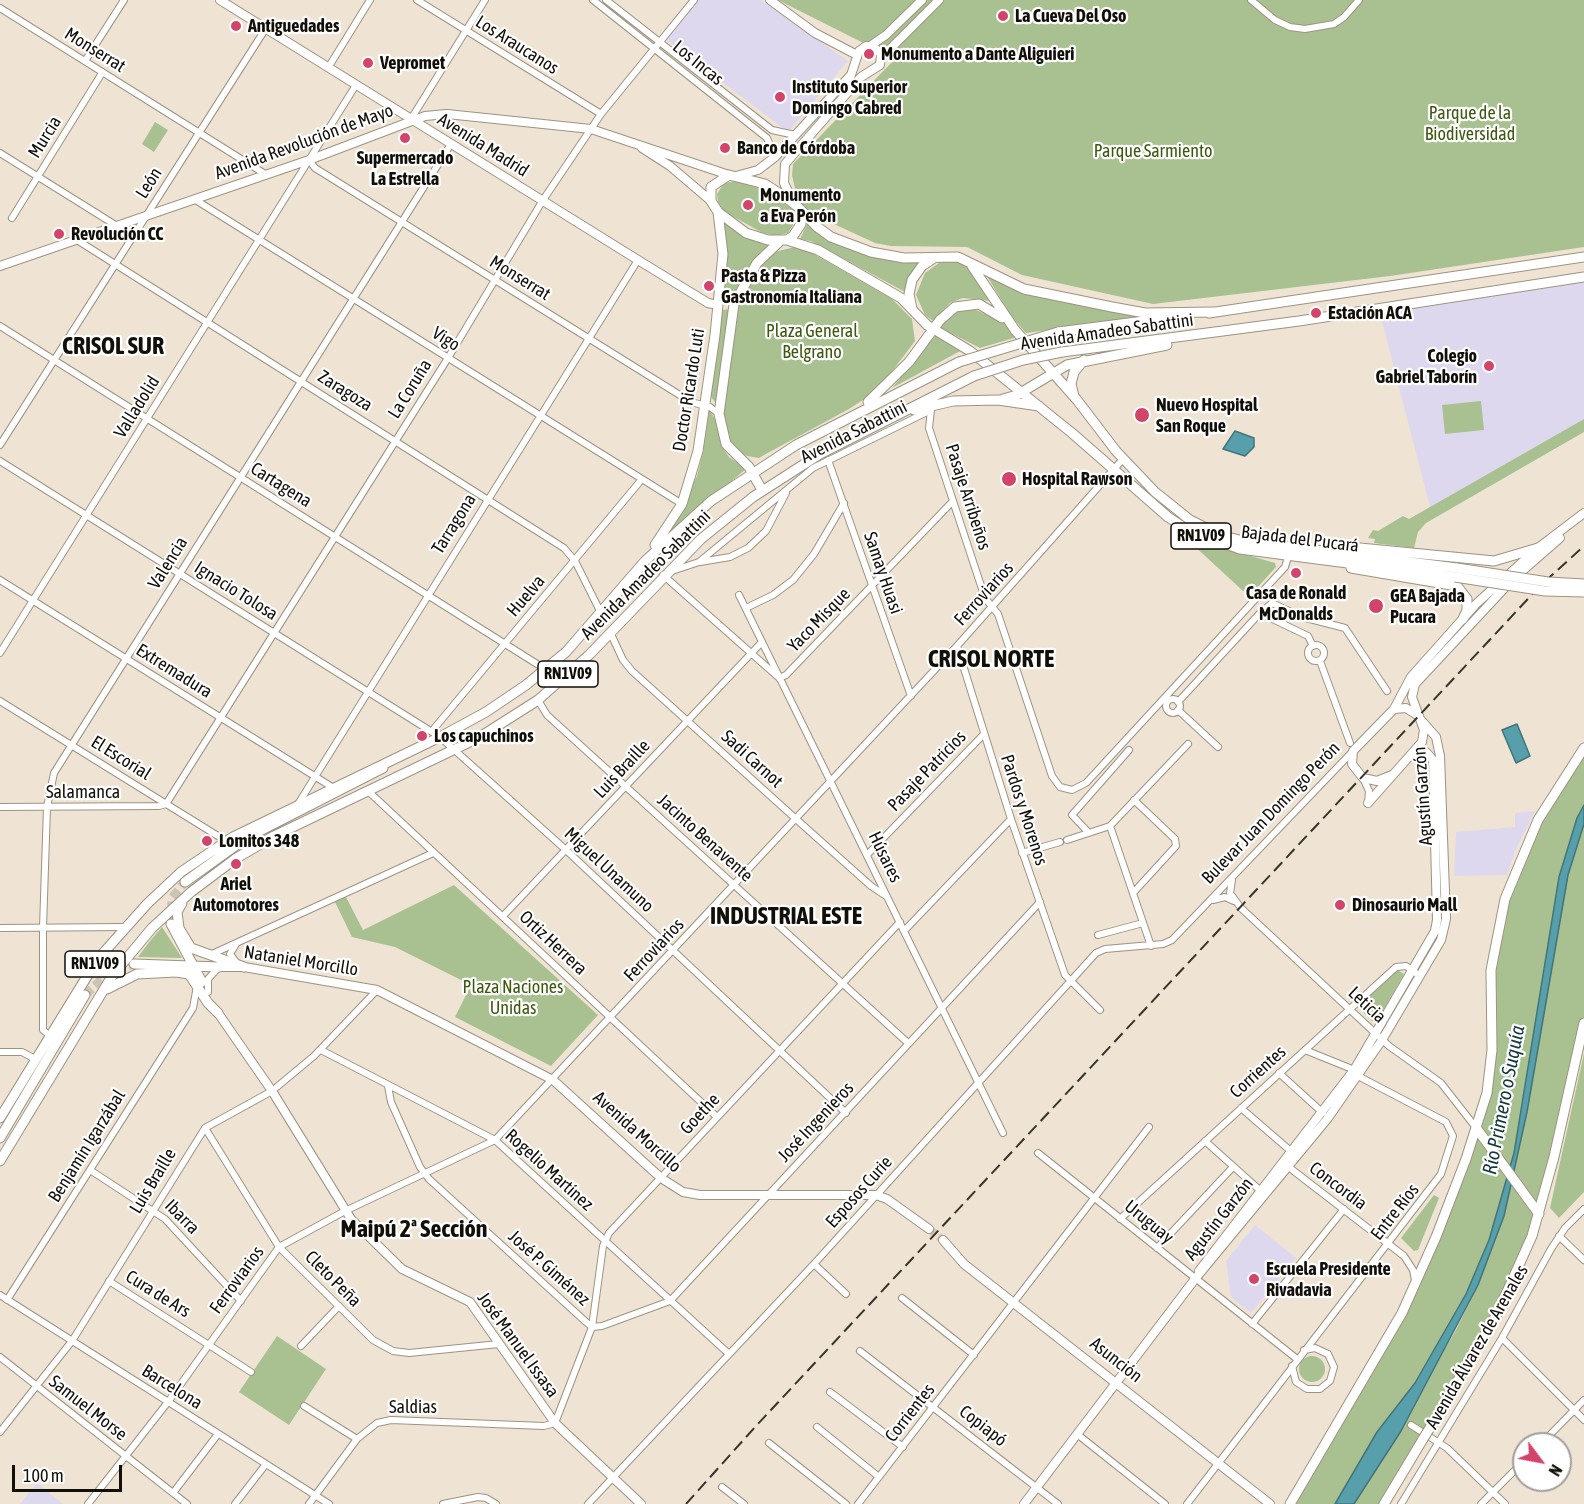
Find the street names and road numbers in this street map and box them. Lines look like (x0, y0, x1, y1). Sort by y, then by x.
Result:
street label: Los Araucanos (472, 11, 562, 79)
street label: Monserrat (61, 23, 129, 77)
street label: Los Incas (668, 36, 728, 90)
street label: Avenida Revolución de Mayo (212, 100, 396, 184)
street label: Avenida Madrid (433, 108, 533, 182)
street label: Murcia (24, 112, 66, 162)
street label: León (131, 164, 167, 202)
street label: Monserrat (486, 251, 554, 305)
street label: Avenida Amadeo Sabattini (1019, 309, 1195, 355)
street label: Vigo (428, 322, 464, 356)
street label: Doctor Ricardo Luti (669, 327, 709, 453)
street label: La Coruña (383, 356, 437, 422)
street label: Zaragoza (314, 366, 376, 416)
street label: Valladolid (110, 372, 164, 442)
street label: Avenida Sabattini (797, 396, 911, 468)
street label: Pasaje Arribeños (941, 441, 995, 553)
street label: Cartagena (247, 458, 315, 512)
street label: Tarragona (427, 490, 481, 558)
street label: Avenida Amadeo Sabattini (577, 506, 715, 644)
street label: Bajada del Pucará (1240, 521, 1360, 557)
road number: RN1V09 (1171, 523, 1231, 549)
street label: Samay Huasi (859, 529, 907, 617)
street label: Valencia (144, 533, 192, 593)
street label: Ignacio Tolosa (190, 557, 282, 625)
street label: Ferroviarios (950, 558, 1018, 630)
street label: Huelva (502, 571, 550, 621)
street label: Yaco Misque (783, 583, 855, 657)
street label: Extremadura (132, 639, 216, 703)
road number: RN1V09 (538, 661, 598, 687)
street label: Sadi Carnot (717, 726, 787, 792)
street label: Pasaje Patricios (883, 726, 971, 816)
street label: El Escorial (87, 731, 155, 785)
street label: Luis Braille (590, 735, 654, 803)
street label: Bulevar Juan Domingo Perón (1198, 737, 1344, 889)
street label: Agustín Garzón (1409, 746, 1437, 846)
street label: Pardos y Morenos (996, 752, 1052, 868)
street label: Salamanca (46, 781, 120, 803)
street label: Jacinto Benavente (653, 790, 757, 886)
street label: Miguel Unamuno (560, 823, 658, 917)
street label: Húsares (864, 828, 906, 886)
street label: Ortiz Herrera (515, 906, 591, 980)
street label: Ferroviarios (619, 914, 689, 986)
street label: Nataniel Morcillo (242, 941, 360, 981)
road number: RN1V09 (65, 951, 125, 977)
street label: Leticia (1344, 982, 1390, 1028)
street label: Corrientes (1226, 1041, 1290, 1103)
street label: José Ingenieros (774, 1078, 858, 1166)
street label: Benjamín Igarzábal (44, 1086, 130, 1206)
street label: Avenida Morcillo (589, 1087, 685, 1177)
street label: Goethe (676, 1089, 724, 1139)
street label: Rogelio Martínez (500, 1125, 598, 1215)
street label: Luis Braille (125, 1145, 181, 1217)
street label: Esposos Curie (821, 1152, 897, 1232)
street label: Concordia (1305, 1157, 1371, 1215)
street label: Agustín Garzón (1180, 1173, 1258, 1265)
street label: Entre Ríos (1366, 1180, 1424, 1244)
street label: Ibarra (160, 1195, 204, 1239)
street label: Uruguay (1120, 1196, 1178, 1248)
street label: José P. Giménez (504, 1226, 594, 1310)
street label: Ferroviarios (205, 1242, 269, 1318)
street label: Cleto Peña (300, 1246, 366, 1312)
street label: Avenida Álvarez de Arenales (1421, 1261, 1533, 1433)
street label: Cura de Ars (122, 1266, 194, 1322)
street label: José Manuel Issasa (473, 1288, 563, 1402)
street label: Asunción (1085, 1333, 1147, 1387)
street label: Barcelona (138, 1360, 206, 1414)
street label: Samuel Morse (45, 1371, 131, 1445)
street label: Corrientes (881, 1380, 939, 1446)
street label: Saldias (389, 1396, 437, 1418)
street label: Copiapó (955, 1401, 1011, 1451)

